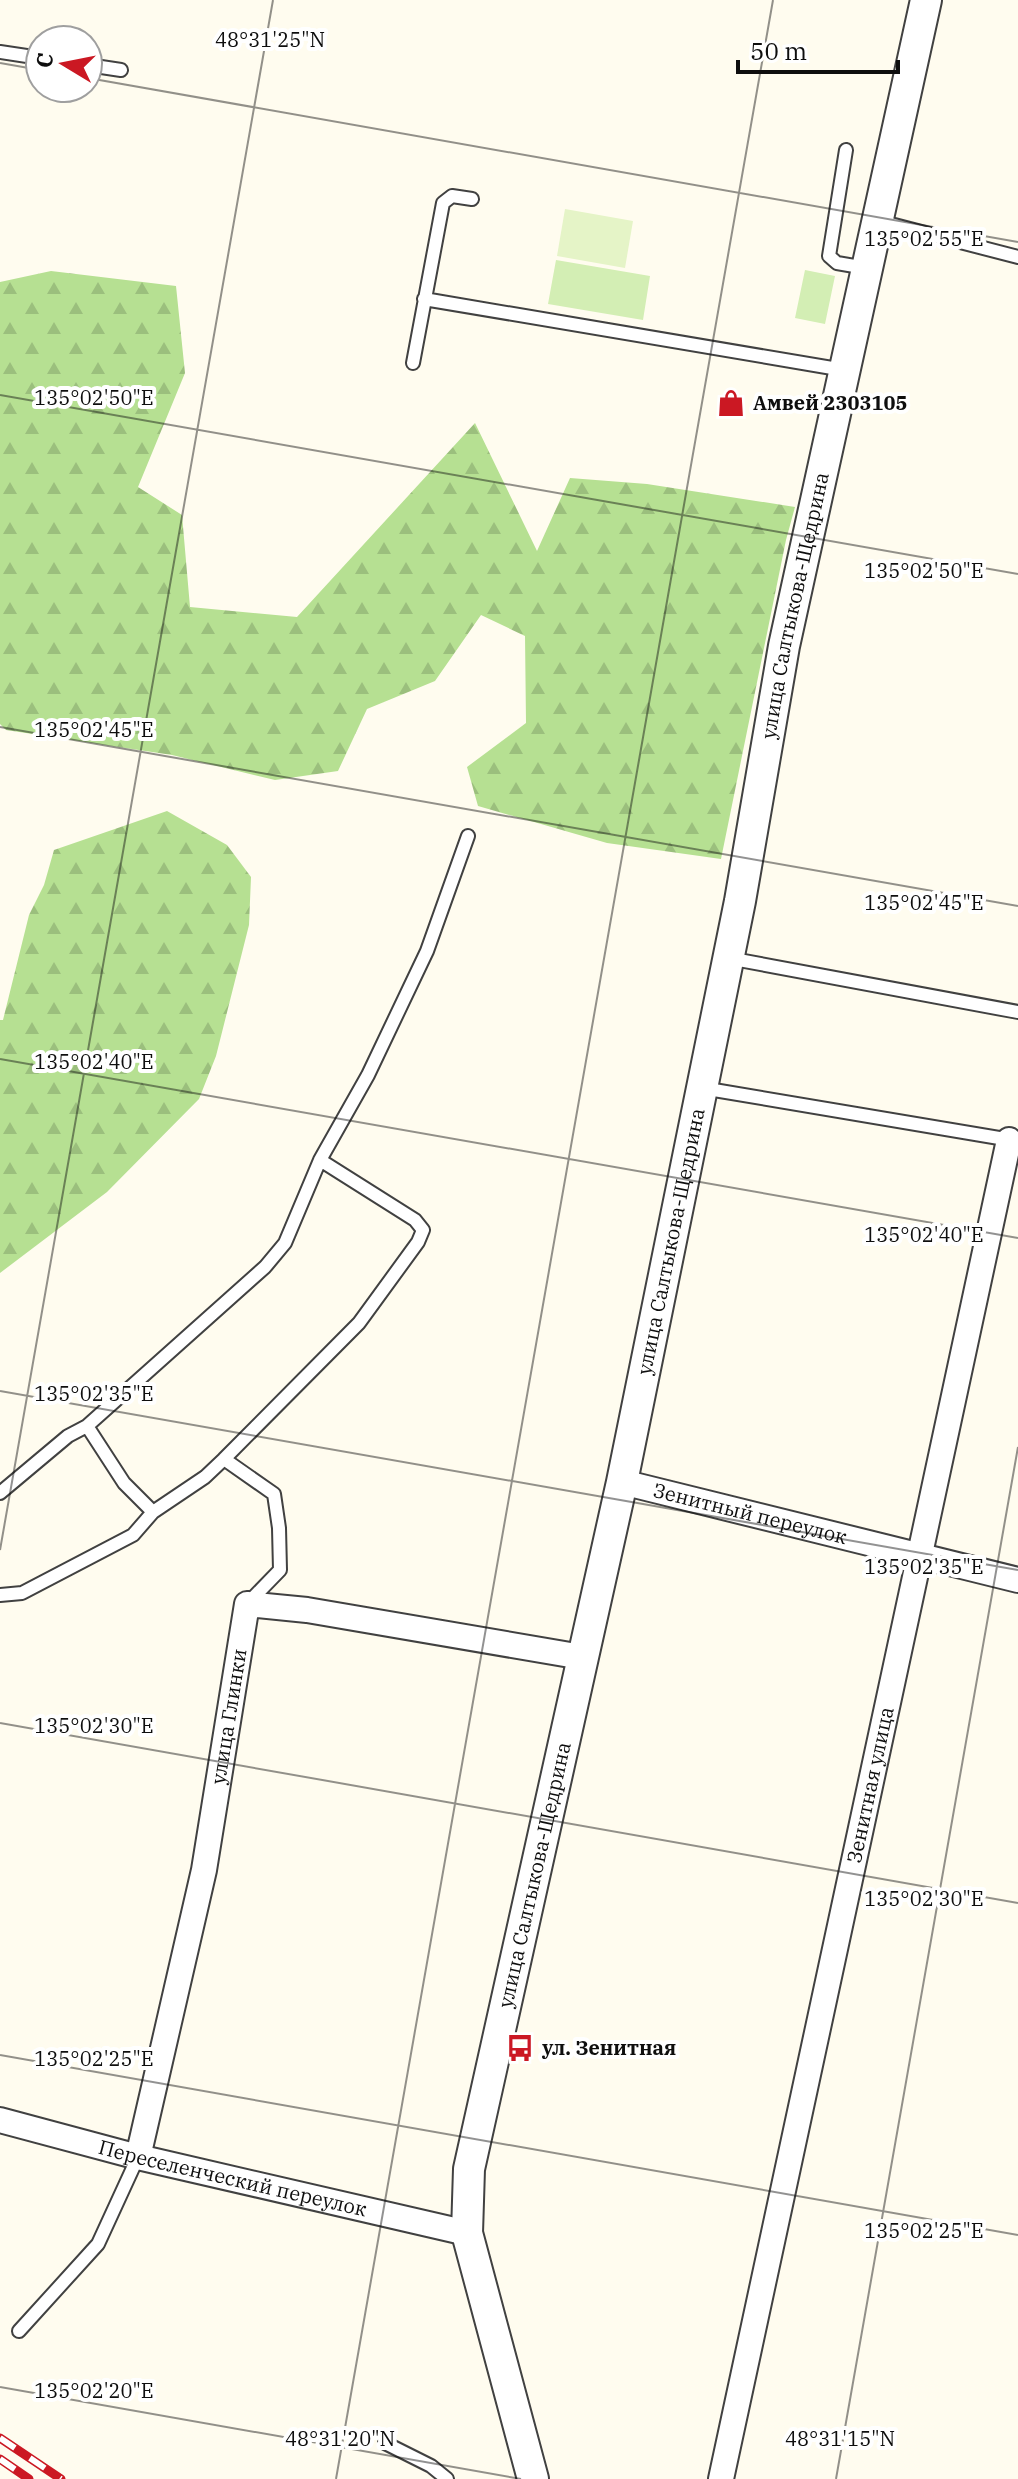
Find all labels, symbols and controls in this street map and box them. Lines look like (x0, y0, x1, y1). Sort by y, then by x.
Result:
north arrow (24, 24, 104, 104)
scale bar (738, 24, 898, 74)
text: 48°31'25"N (215, 26, 325, 53)
text: 50 m (750, 35, 807, 67)
text: С (28, 51, 59, 70)
text: 135°02'55"E (864, 225, 984, 252)
text: 135°02'50"E (34, 384, 154, 411)
shop icon: Амвей 2303105 (716, 388, 746, 418)
place label: Амвей 2303105 (753, 389, 907, 416)
street label: улица Салтыкова-Щедрина (754, 469, 835, 741)
text: 135°02'50"E (864, 557, 984, 584)
text: 135°02'45"E (34, 716, 154, 743)
text: 135°02'45"E (864, 889, 984, 916)
text: 135°02'40"E (34, 1048, 154, 1075)
street label: улица Салтыкова-Щедрина (630, 1105, 711, 1377)
text: 135°02'40"E (864, 1221, 984, 1248)
text: 135°02'35"E (34, 1380, 154, 1407)
street label: Зенитный переулок (651, 1476, 850, 1550)
text: 135°02'35"E (864, 1553, 984, 1580)
street label: улица Глинки (204, 1647, 253, 1786)
street label: Зенитная улица (840, 1704, 900, 1865)
text: 135°02'30"E (34, 1712, 154, 1739)
street label: улица Салтыкова-Щедрина (491, 1739, 577, 2010)
text: 135°02'30"E (864, 1885, 984, 1912)
bus stop icon: ул. Зенитная (505, 2033, 535, 2063)
place label: ул. Зенитная (541, 2034, 676, 2061)
text: 135°02'25"E (34, 2045, 154, 2072)
street label: Переселенческий переулок (96, 2133, 370, 2223)
text: 135°02'25"E (864, 2217, 984, 2244)
text: 135°02'20"E (34, 2377, 154, 2404)
text: 48°31'20"N (285, 2425, 395, 2452)
text: 48°31'15"N (785, 2425, 895, 2452)

